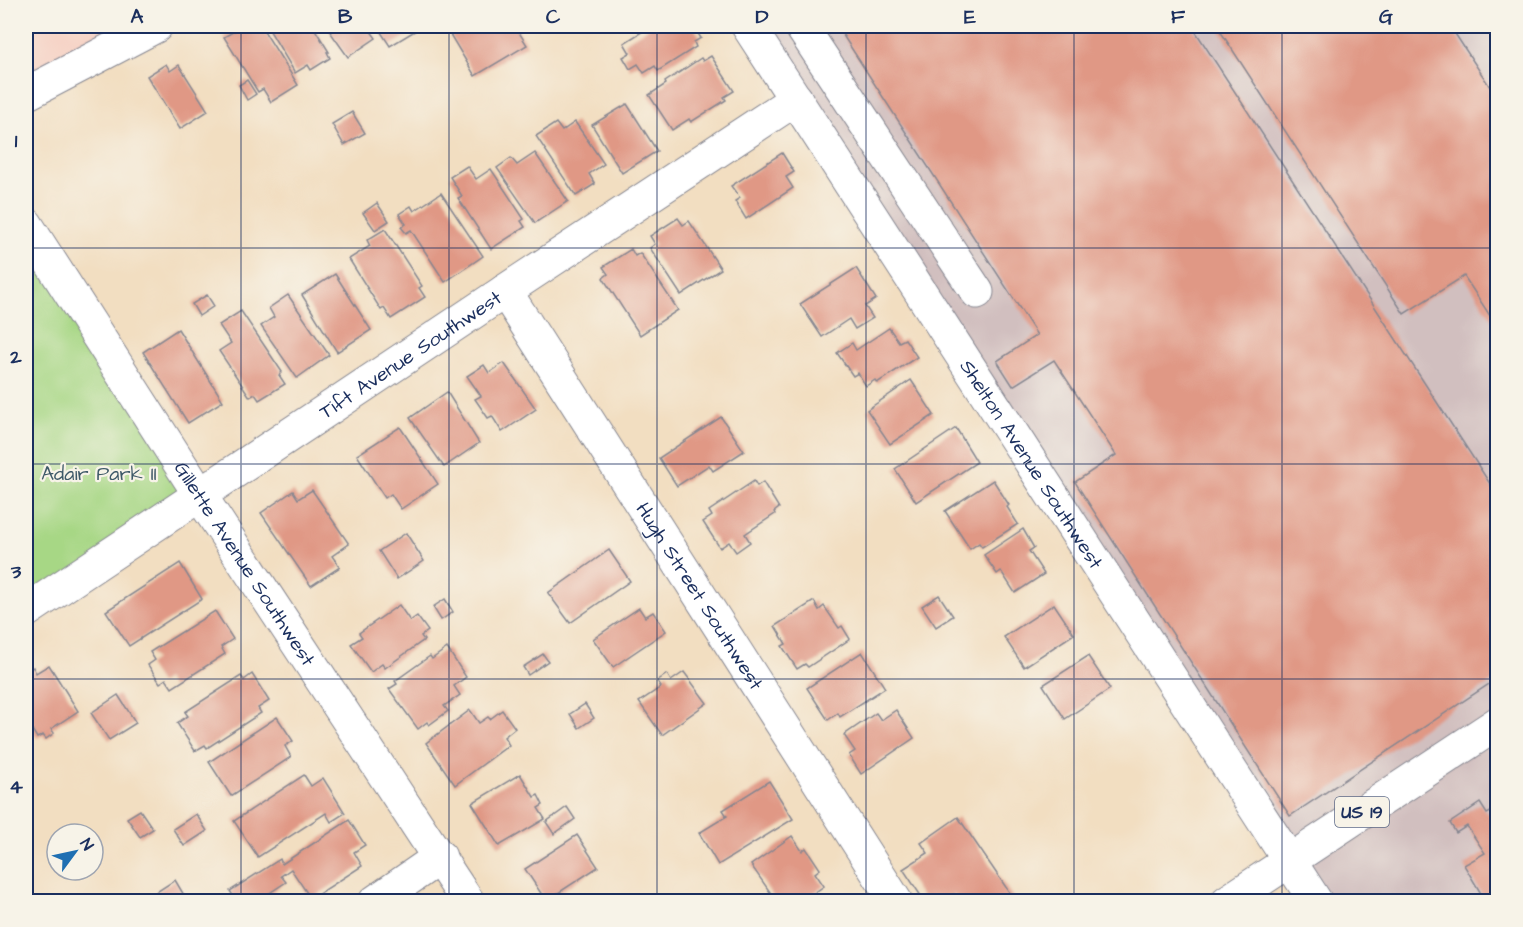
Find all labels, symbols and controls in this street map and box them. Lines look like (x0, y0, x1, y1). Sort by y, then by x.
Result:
text: A (131, 3, 144, 31)
text: B (338, 3, 353, 31)
text: C (546, 3, 561, 31)
text: D (756, 3, 769, 31)
text: E (964, 3, 976, 31)
text: F (1171, 3, 1186, 31)
text: G (1379, 3, 1393, 31)
text: 1 (15, 127, 18, 155)
street label: Tift Avenue Southwest (314, 284, 507, 426)
text: 2 (9, 343, 22, 371)
street label: Shelton Avenue Southwest (953, 354, 1109, 575)
street label: Gillette Avenue Southwest (167, 456, 322, 672)
park label: Adair Park II (41, 460, 157, 488)
street label: Hugh Street Southwest (629, 497, 770, 696)
text: 3 (10, 558, 22, 586)
text: 4 (9, 773, 23, 801)
road number: US 19 (1335, 797, 1389, 827)
north arrow (45, 822, 105, 882)
text: N (75, 834, 99, 855)

